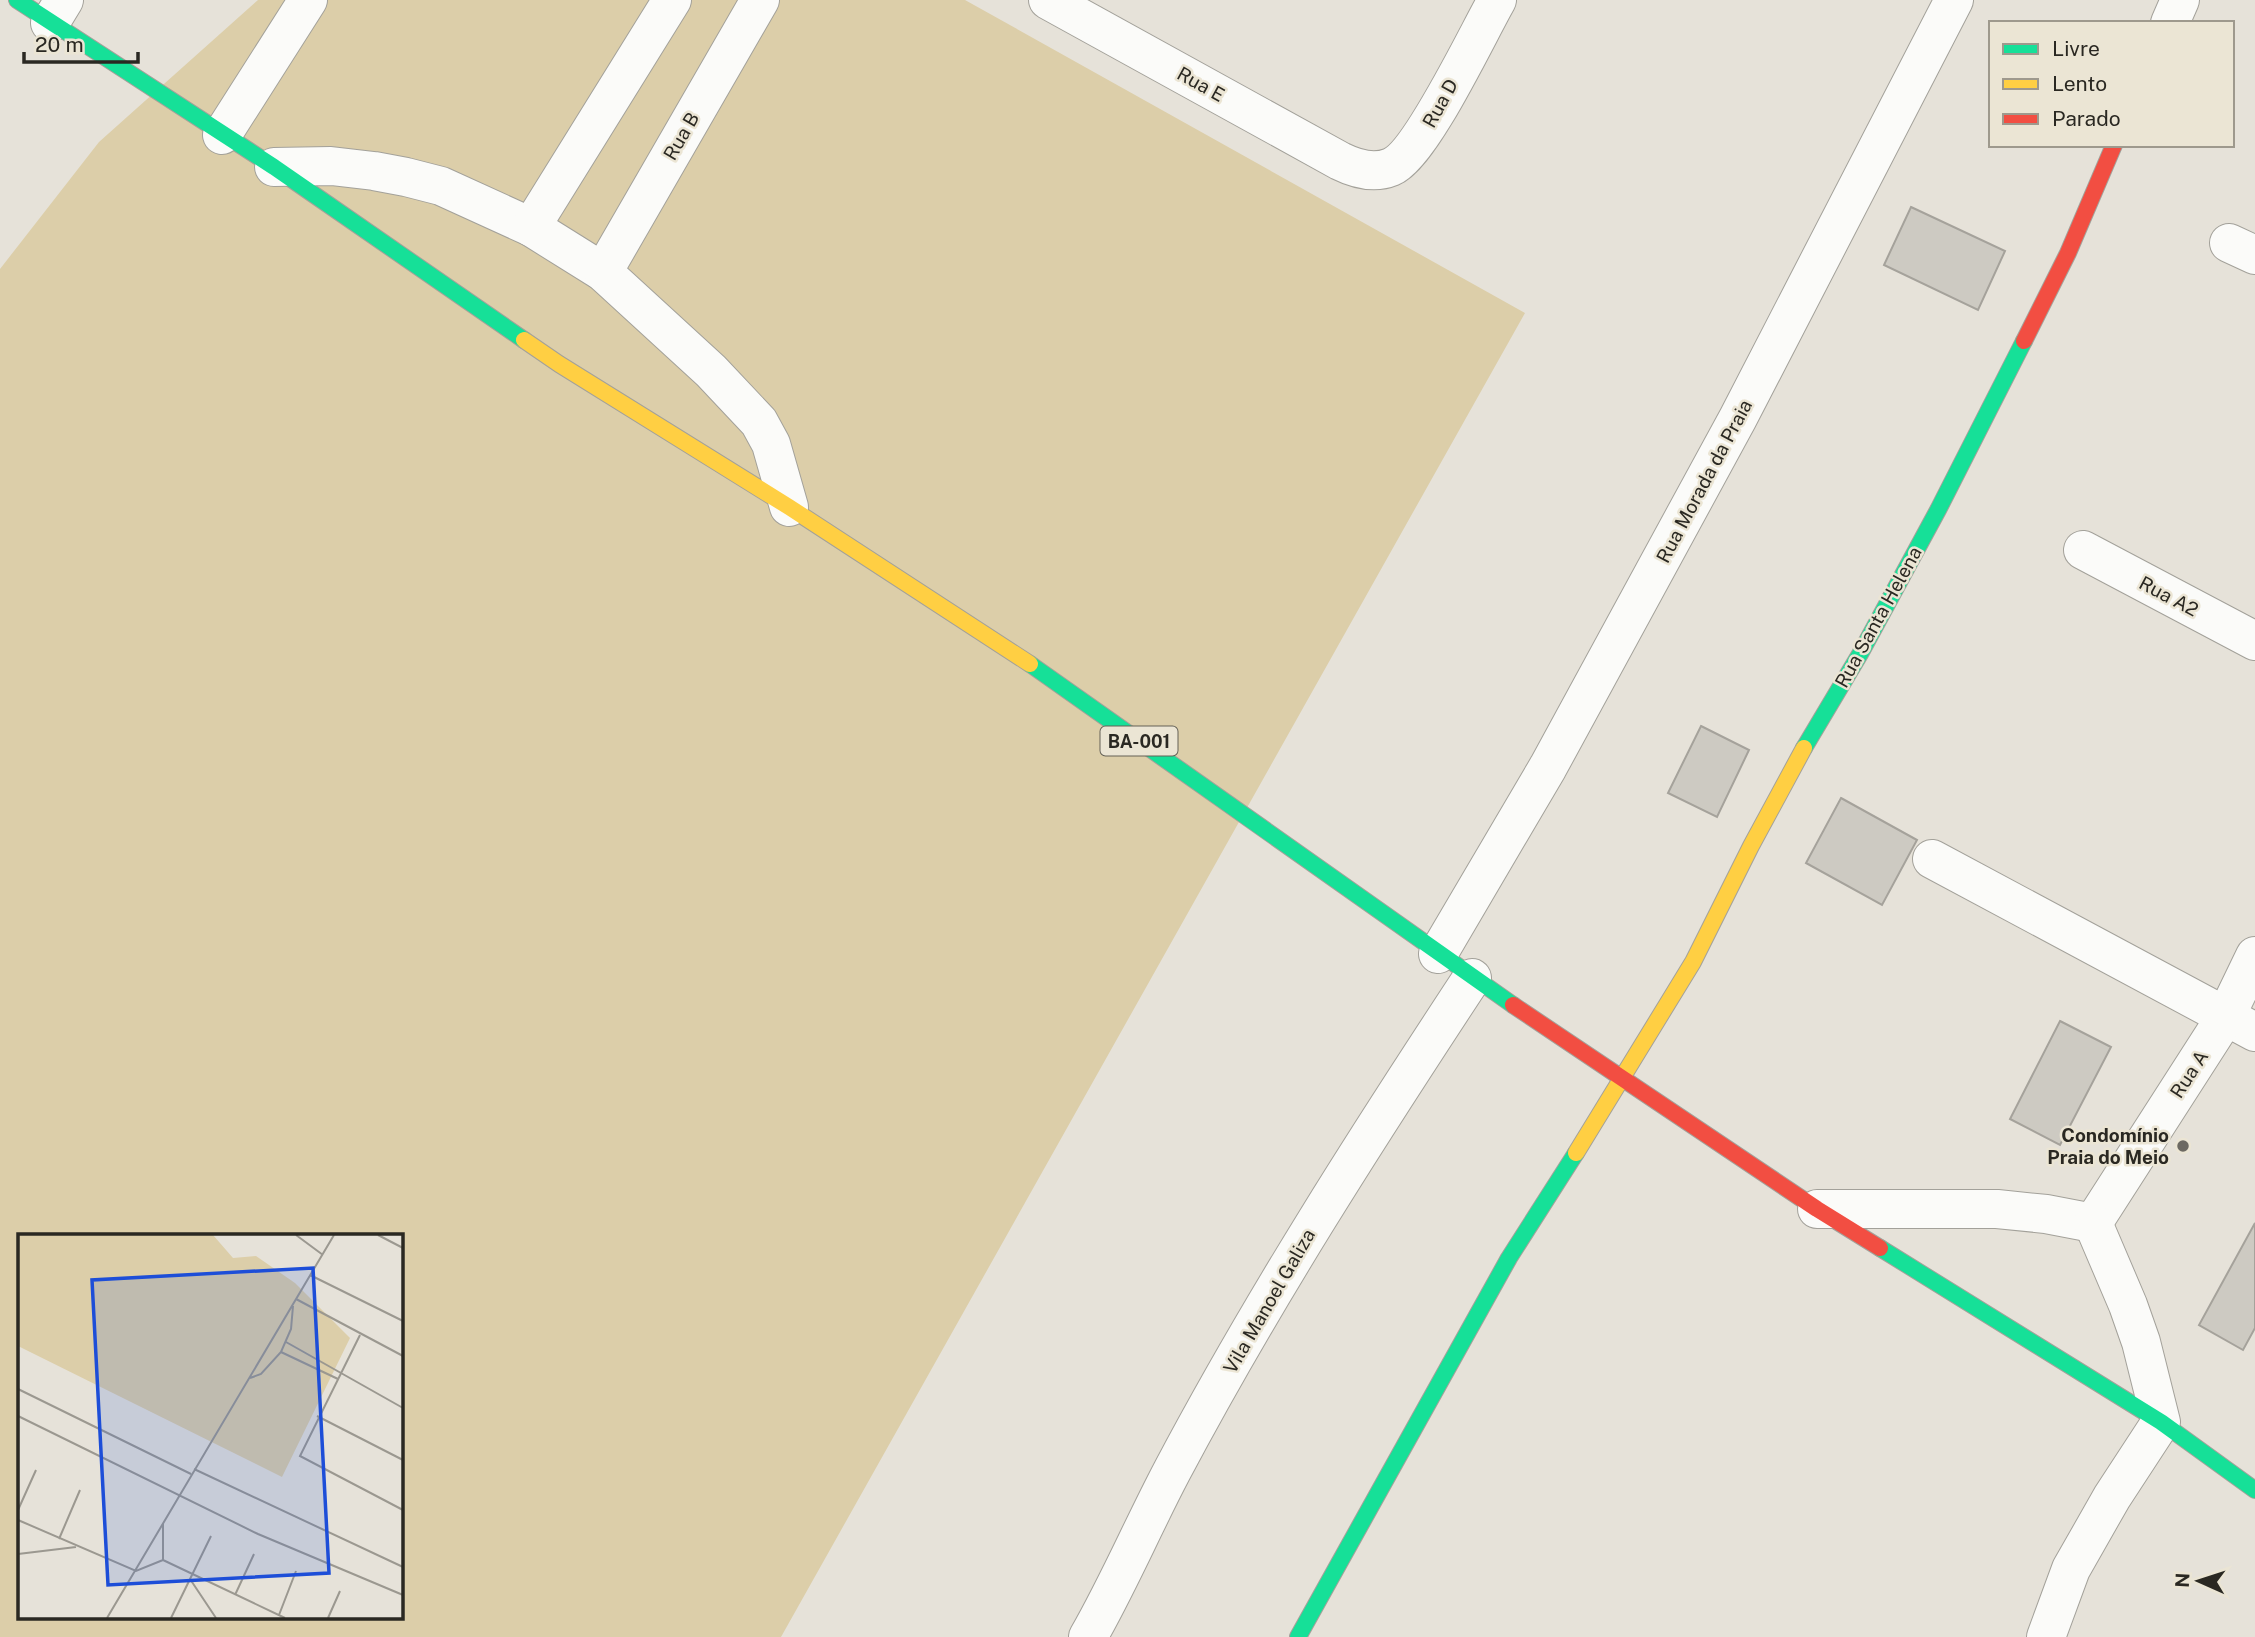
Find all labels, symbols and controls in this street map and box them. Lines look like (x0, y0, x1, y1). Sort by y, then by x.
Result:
scale bar (24, 21, 138, 65)
legend (1989, 21, 2234, 147)
text: 20 m (35, 32, 84, 57)
text: Livre (2052, 36, 2100, 61)
street label: Rua E (1174, 62, 1228, 106)
text: Lento (2052, 71, 2107, 96)
street label: Rua D (1418, 75, 1462, 131)
text: Parado (2052, 106, 2121, 131)
street label: Rua B (659, 108, 703, 164)
street label: Rua Morada da Praia (1652, 396, 1756, 566)
street label: Rua Santa Helena (1830, 543, 1926, 691)
street label: Rua A2 (2136, 571, 2202, 621)
road number: BA-001 (1100, 726, 1178, 756)
street label: Rua A (2166, 1046, 2212, 1102)
place label: Condomínio Praia do Meio (2047, 1124, 2169, 1168)
marker: Condomínio Praia do Meio (2175, 1138, 2191, 1154)
street label: Vila Manoel Galiza (1219, 1225, 1319, 1377)
inset map (18, 1234, 402, 1620)
north arrow (2164, 1546, 2234, 1616)
text: N (2171, 1572, 2193, 1588)

